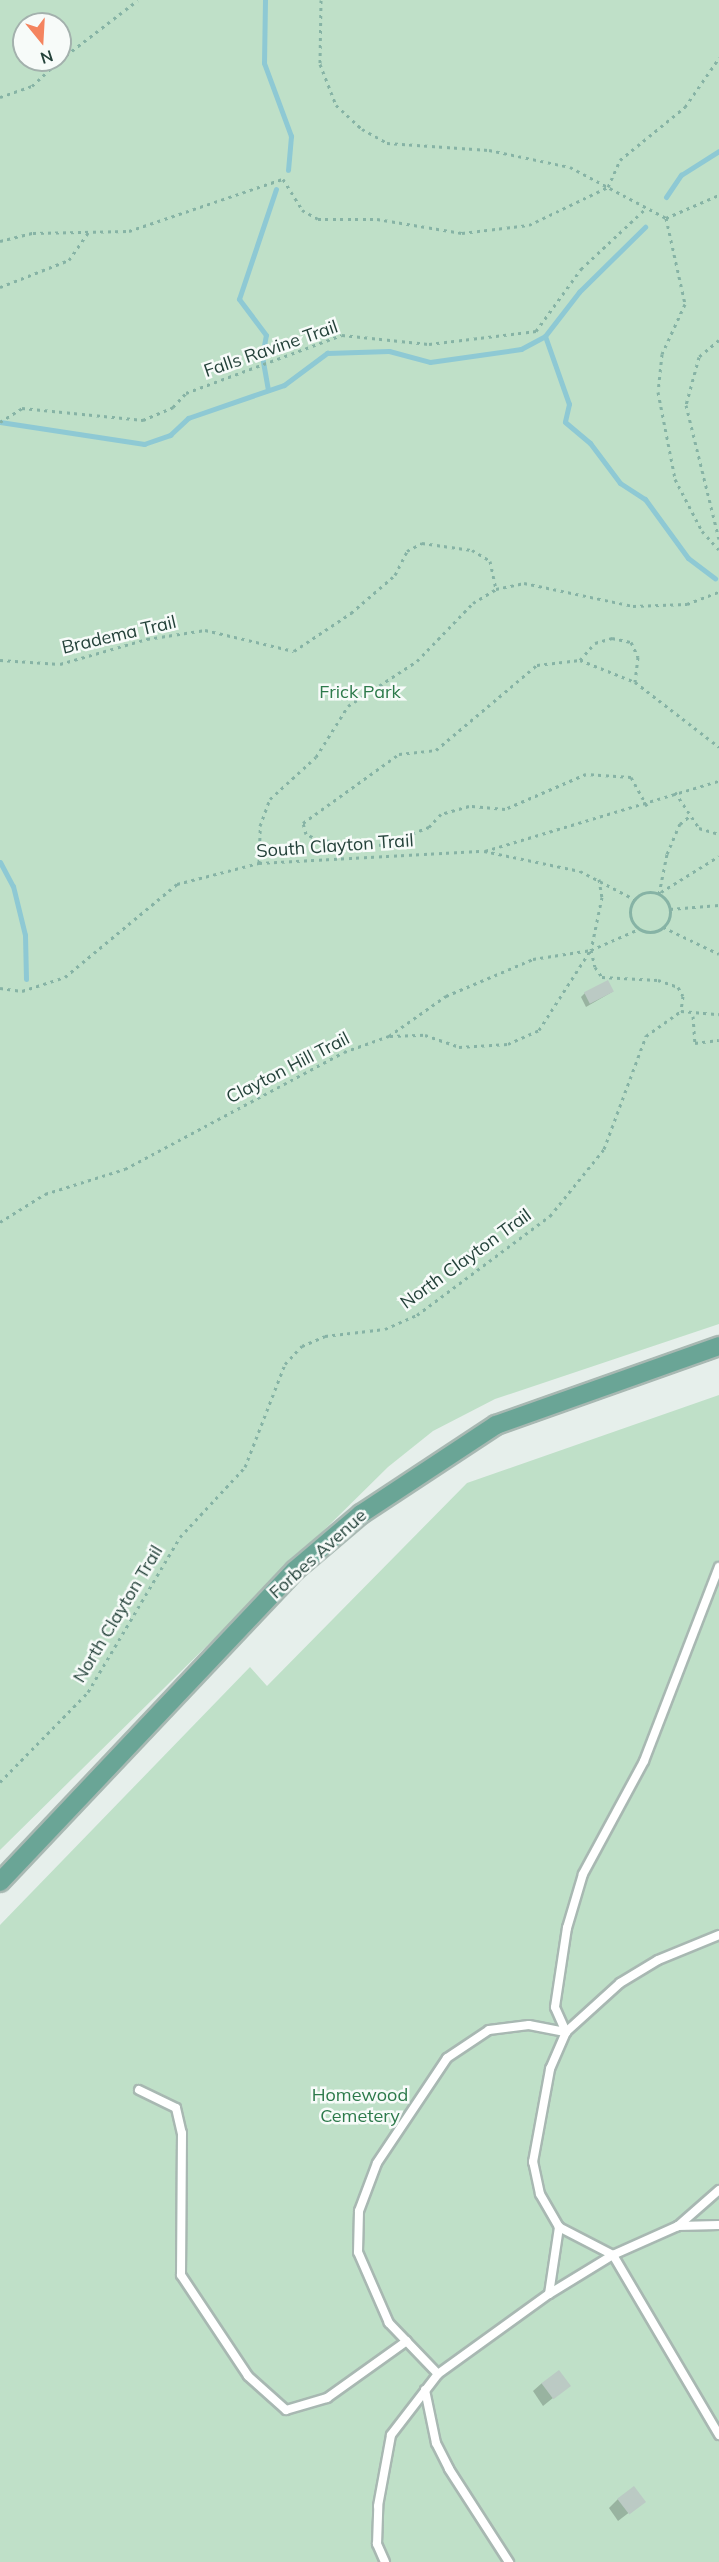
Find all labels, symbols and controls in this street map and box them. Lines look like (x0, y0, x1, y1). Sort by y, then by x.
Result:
north arrow (12, 12, 72, 72)
text: N (38, 46, 56, 69)
street label: Falls Ravine Trail (201, 316, 341, 382)
street label: Bradema Trail (60, 611, 178, 659)
park label: Frick Park (319, 681, 401, 703)
street label: South Clayton Trail (256, 830, 414, 862)
street label: Clayton Hill Trail (223, 1028, 353, 1108)
street label: North Clayton Trail (396, 1204, 536, 1314)
street label: Forbes Avenue (265, 1505, 371, 1603)
street label: North Clayton Trail (68, 1541, 168, 1687)
park label: Homewood Cemetery (312, 2085, 408, 2128)

